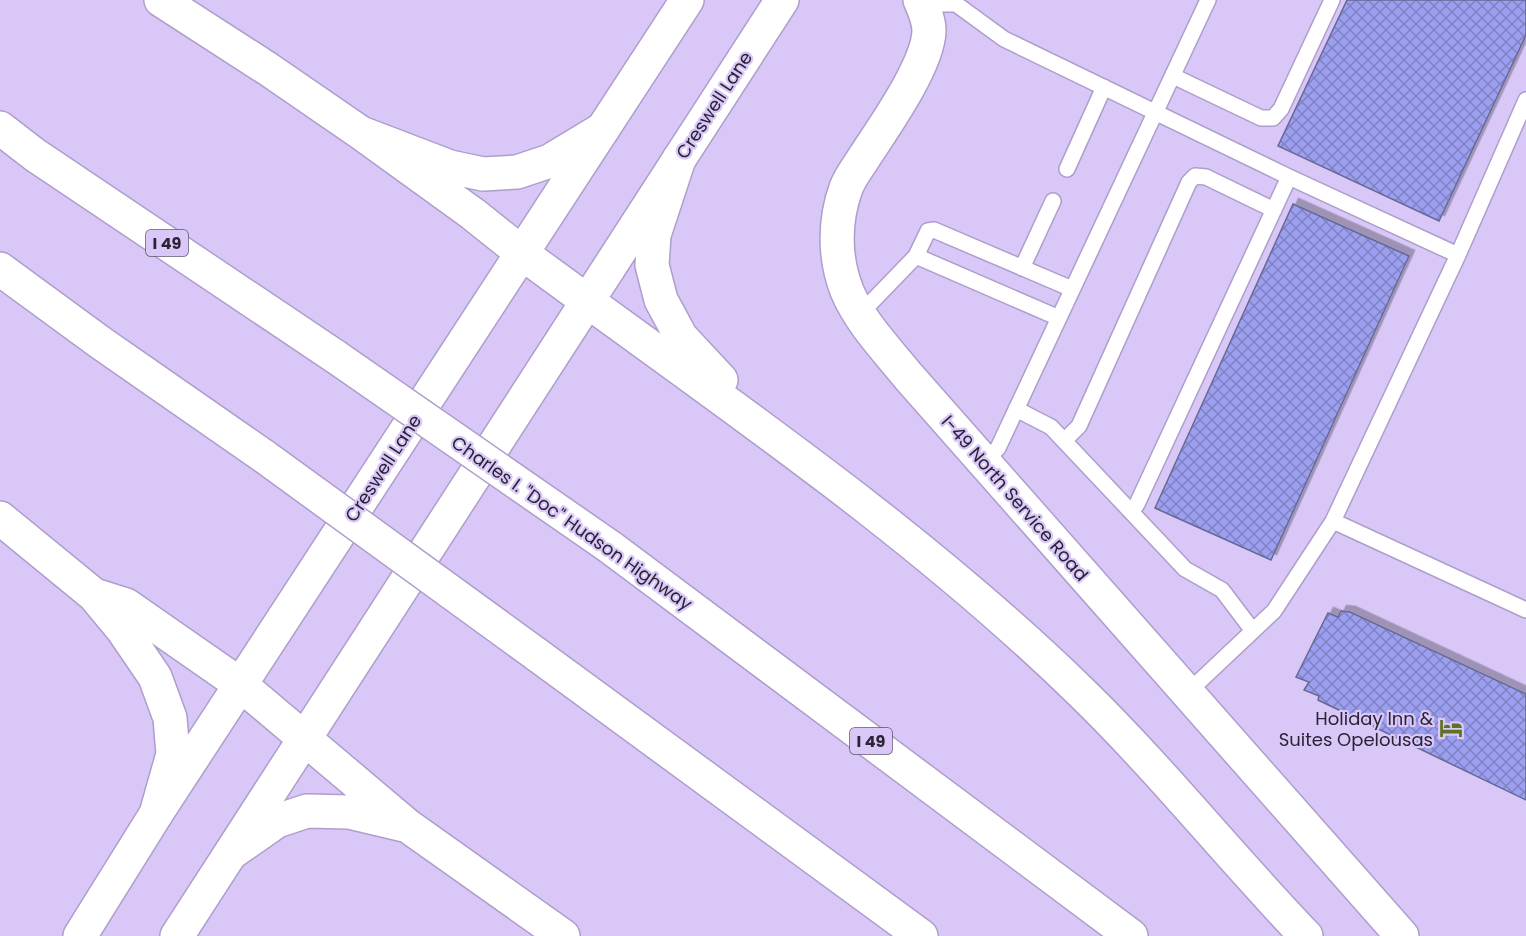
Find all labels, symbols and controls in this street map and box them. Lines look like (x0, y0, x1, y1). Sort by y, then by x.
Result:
street label: Creswell Lane (670, 46, 758, 164)
road number: I 49 (146, 230, 188, 256)
street label: Creswell Lane (339, 409, 427, 527)
street label: I-49 North Service Road (936, 410, 1094, 586)
street label: Charles I. "Doc" Hudson Highway (447, 430, 697, 616)
place label: Holiday Inn & Suites Opelousas (1279, 706, 1434, 752)
hotel icon: Holiday Inn & Suites Opelousas (1438, 715, 1464, 741)
road number: I 49 (850, 728, 892, 754)

